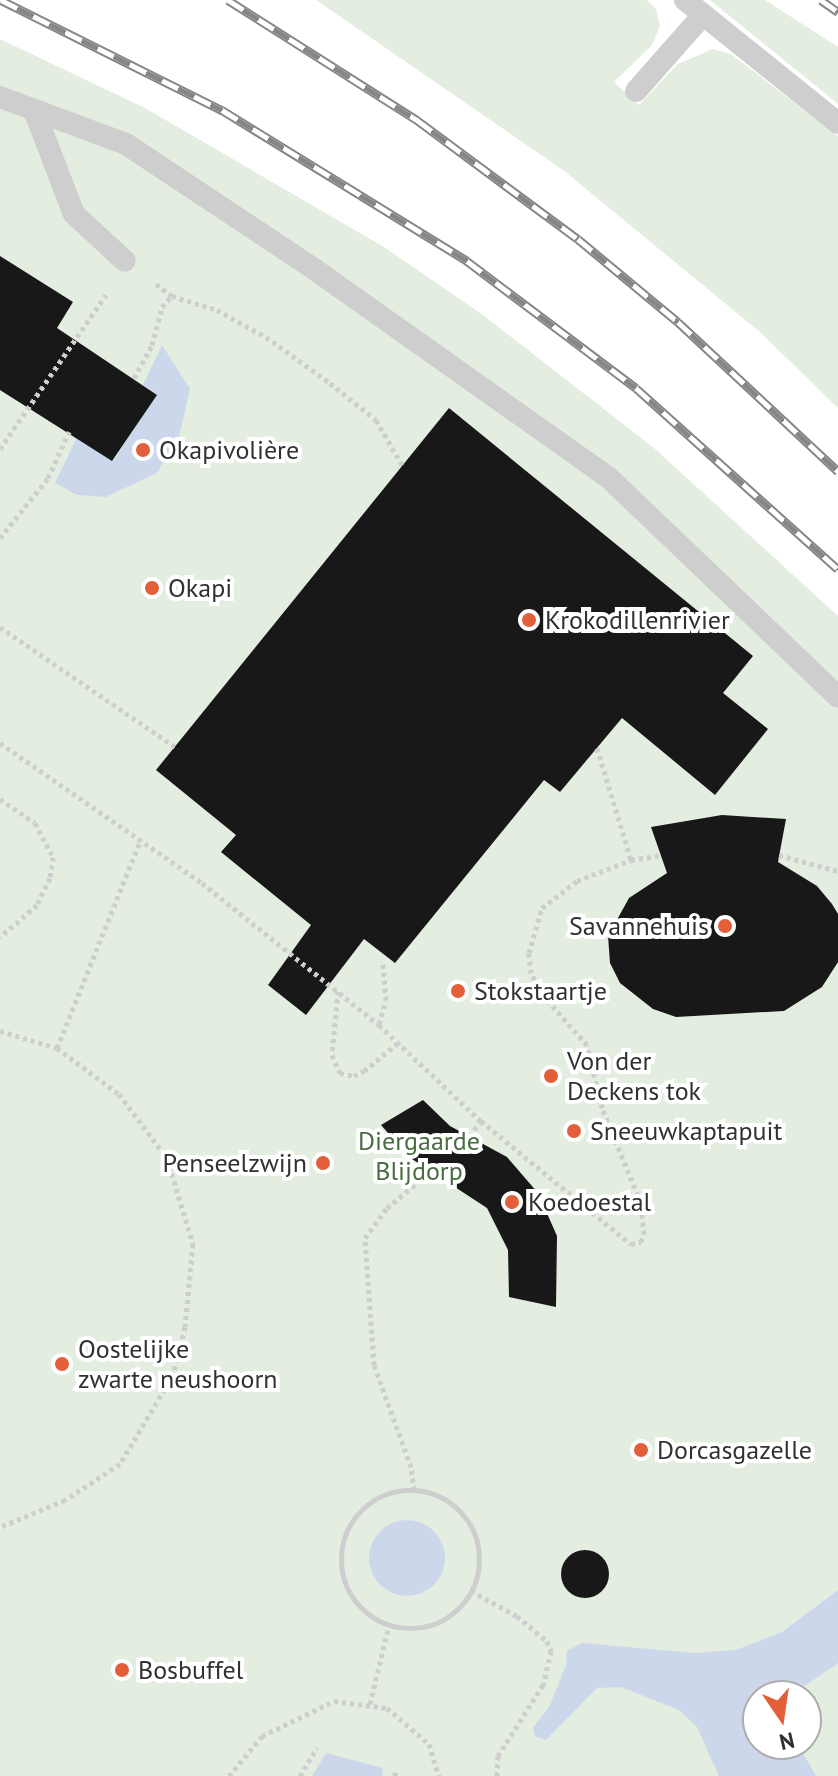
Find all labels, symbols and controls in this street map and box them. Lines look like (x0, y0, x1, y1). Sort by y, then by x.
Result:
place label: Okapivolière (159, 434, 299, 466)
marker: Okapivolière (134, 441, 152, 459)
place label: Okapi (168, 572, 232, 604)
marker: Okapi (143, 579, 161, 597)
place label: Krokodillenrivier (545, 604, 730, 636)
marker: Krokodillenrivier (520, 611, 538, 629)
place label: Savannehuis (569, 910, 709, 942)
marker: Savannehuis (716, 917, 734, 935)
place label: Stokstaartje (474, 975, 607, 1007)
marker: Stokstaartje (449, 982, 467, 1000)
place label: Von der Deckens tok (567, 1045, 701, 1106)
marker: Von der Deckens tok (542, 1067, 560, 1085)
place label: Sneeuwkaptapuit (590, 1115, 782, 1147)
marker: Sneeuwkaptapuit (565, 1122, 583, 1140)
park label: Diergaarde Blijdorp (358, 1125, 480, 1186)
place label: Penseelzwijn (162, 1147, 307, 1179)
marker: Penseelzwijn (314, 1154, 332, 1172)
place label: Koedoestal (528, 1186, 651, 1218)
marker: Koedoestal (503, 1193, 521, 1211)
place label: Oostelijke zwarte neushoorn (78, 1333, 277, 1394)
marker: Oostelijke zwarte neushoorn (53, 1355, 71, 1373)
place label: Dorcasgazelle (657, 1434, 812, 1466)
marker: Dorcasgazelle (632, 1441, 650, 1459)
place label: Bosbuffel (138, 1654, 243, 1686)
marker: Bosbuffel (113, 1661, 131, 1679)
north arrow (742, 1680, 822, 1760)
text: N (777, 1726, 797, 1757)

